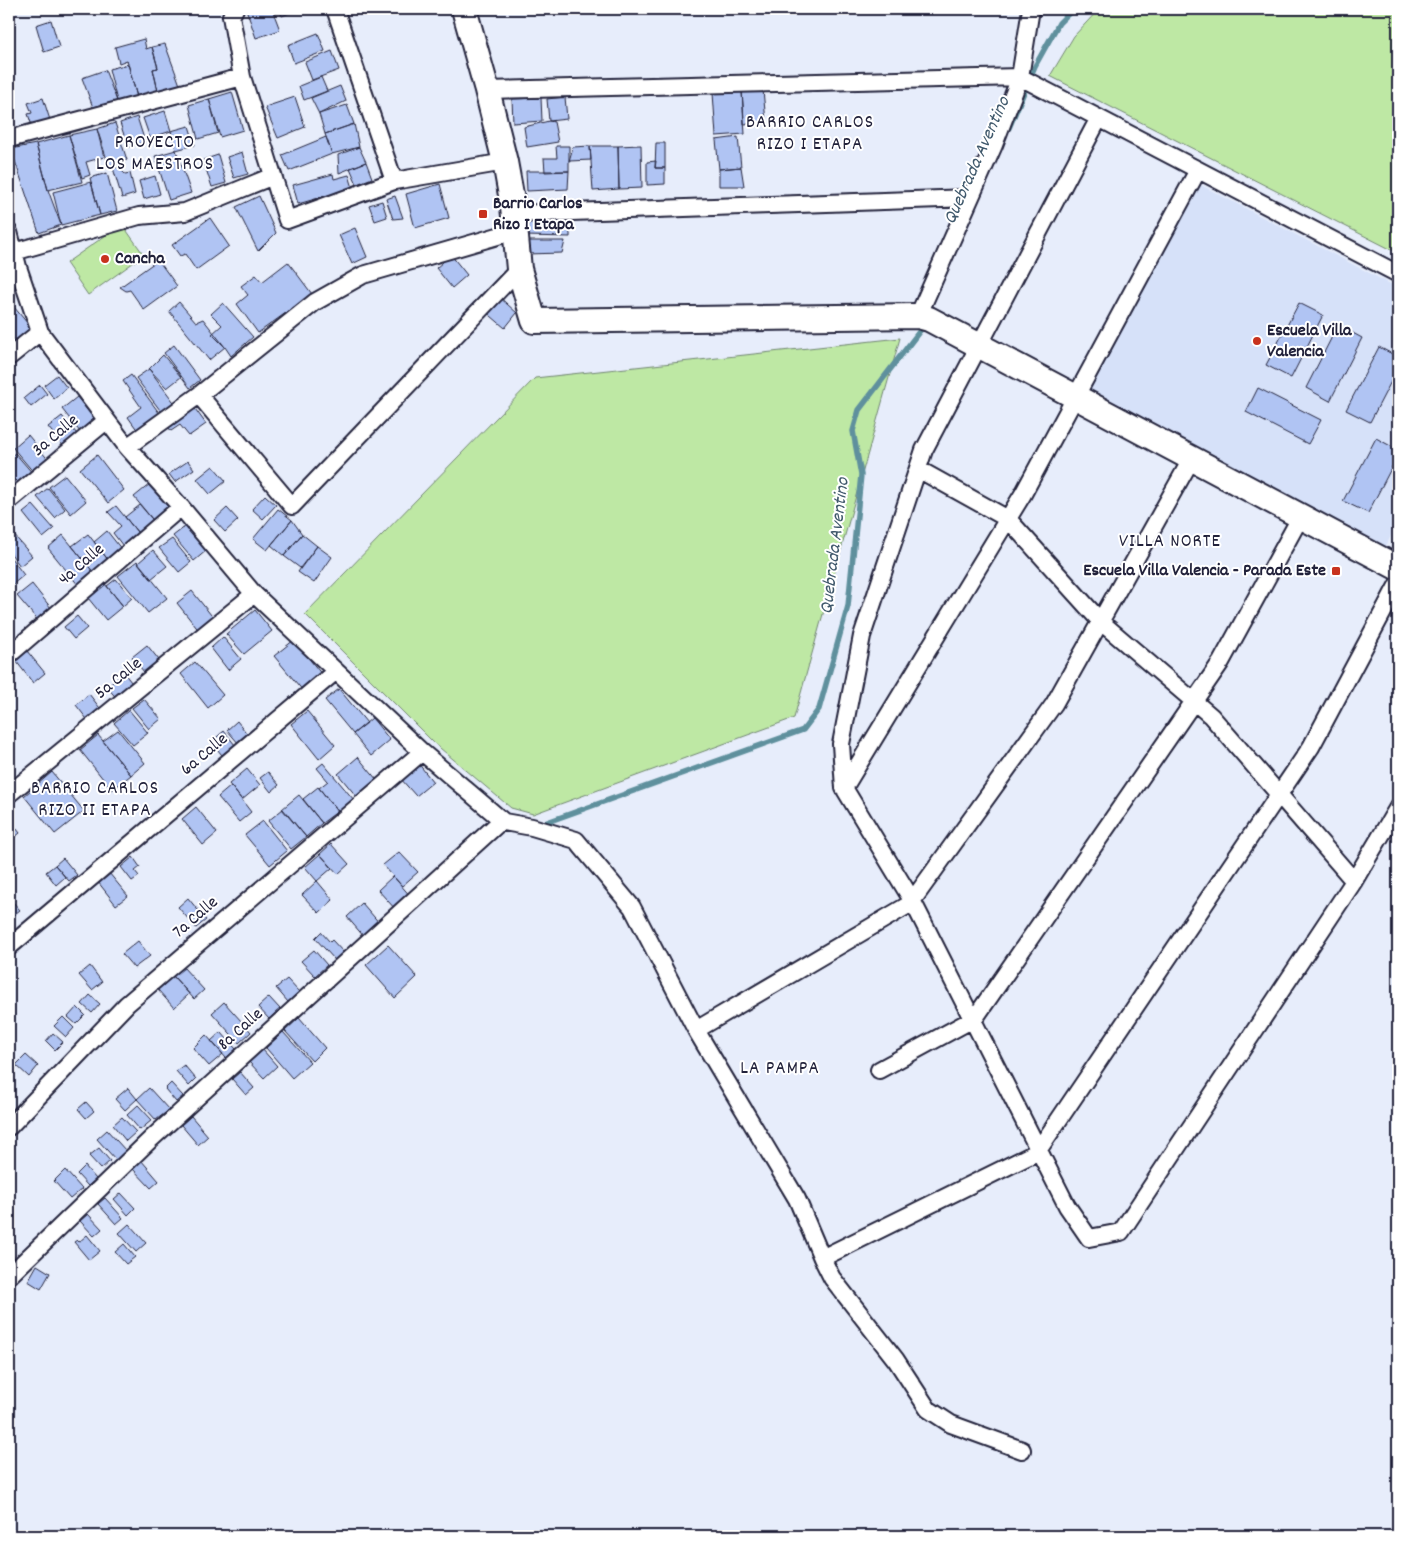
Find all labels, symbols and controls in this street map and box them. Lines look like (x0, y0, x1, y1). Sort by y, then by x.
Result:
water label: Quebrada Aventino (938, 91, 1019, 229)
district label: BARRIO CARLOS RIZO I ETAPA (746, 110, 874, 159)
district label: PROYECTO LOS MAESTROS (96, 130, 214, 179)
place label: Barrio Carlos Rizo I Etapa (493, 192, 583, 238)
marker: Barrio Carlos Rizo I Etapa (477, 208, 489, 220)
place label: Cancha (115, 247, 165, 272)
marker: Cancha (99, 253, 111, 265)
place label: Escuela Villa Valencia (1267, 319, 1352, 365)
marker: Escuela Villa Valencia (1251, 335, 1263, 347)
street label: 3a Calle (27, 409, 85, 463)
water label: Quebrada Aventino (814, 475, 858, 616)
district label: VILLA NORTE (1119, 529, 1221, 556)
street label: 4a Calle (53, 538, 111, 592)
place label: Escuela Villa Valencia - Parada Este (1083, 559, 1326, 584)
marker: Escuela Villa Valencia - Parada Este (1330, 565, 1342, 577)
street label: 5a Calle (90, 652, 148, 706)
street label: 6a Calle (176, 728, 234, 782)
district label: BARRIO CARLOS RIZO II ETAPA (31, 776, 159, 825)
street label: 7a Calle (168, 891, 224, 945)
street label: 8a Calle (213, 1003, 269, 1057)
district label: LA PAMPA (740, 1056, 820, 1083)

